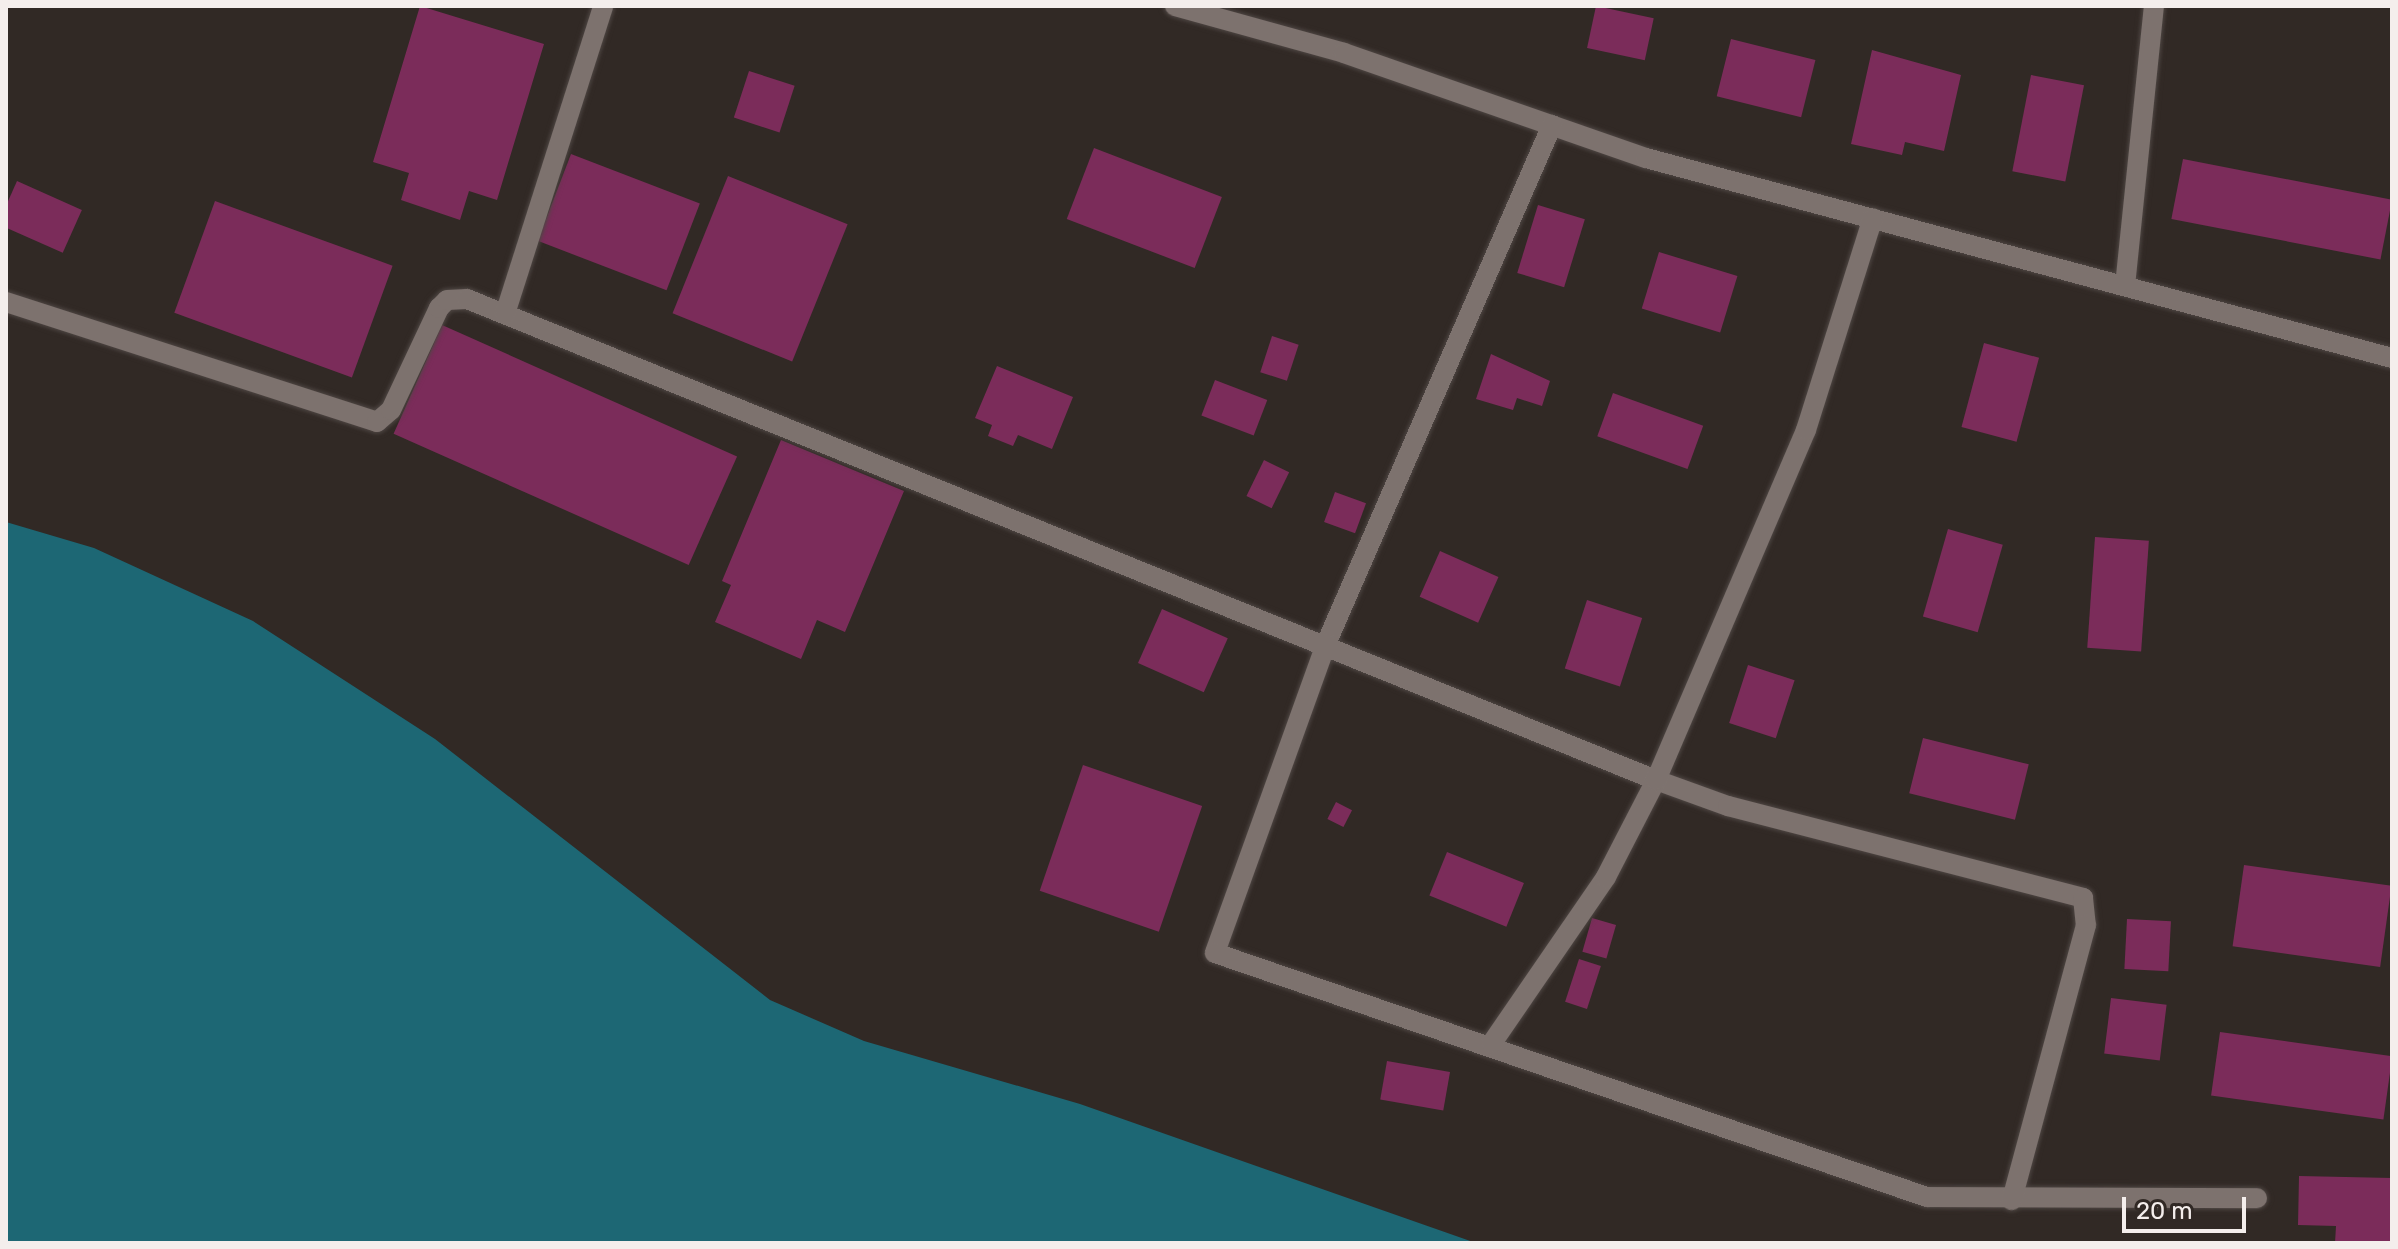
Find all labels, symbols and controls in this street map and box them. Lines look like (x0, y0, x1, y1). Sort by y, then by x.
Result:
scale bar (2126, 1181, 2250, 1231)
text: 20 m (2136, 1197, 2193, 1225)

